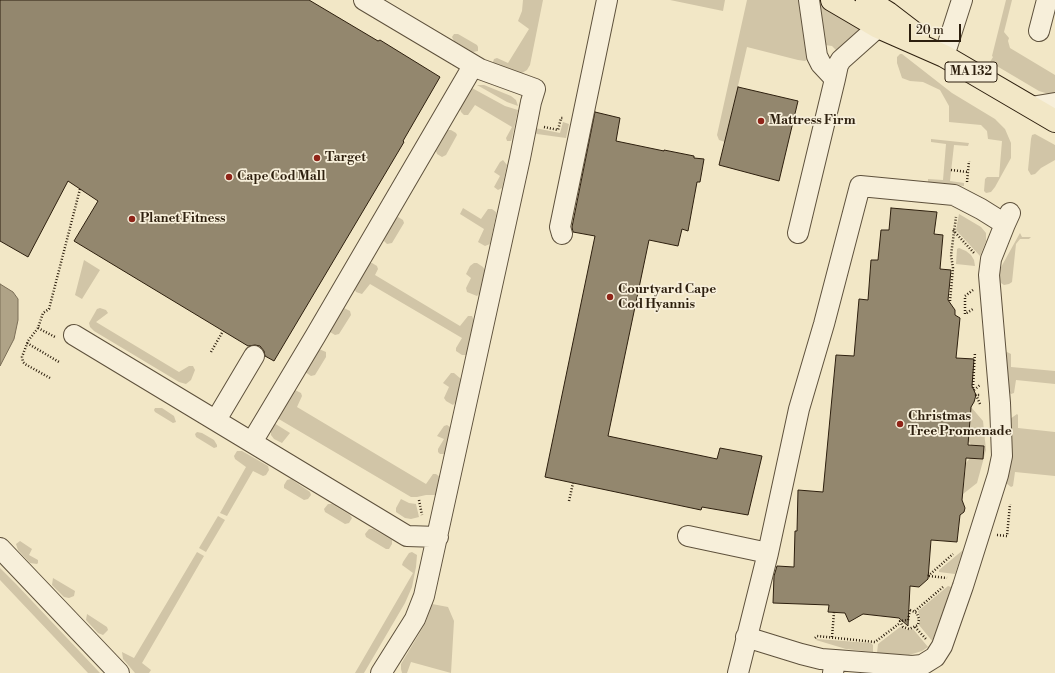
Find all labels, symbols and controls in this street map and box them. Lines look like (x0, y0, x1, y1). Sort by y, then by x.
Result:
scale bar (911, 16, 963, 42)
text: 20 m (916, 23, 944, 38)
road number: MA 132 (945, 62, 997, 82)
place label: Mattress Firm (769, 113, 856, 129)
marker: Mattress Firm (756, 116, 766, 126)
place label: Target (325, 150, 366, 166)
marker: Target (312, 153, 322, 163)
place label: Cape Cod Mall (237, 169, 325, 185)
marker: Cape Cod Mall (224, 172, 234, 182)
place label: Planet Fitness (140, 211, 226, 227)
marker: Planet Fitness (127, 214, 137, 224)
place label: Courtyard Cape Cod Hyannis (618, 282, 716, 313)
marker: Courtyard Cape Cod Hyannis (605, 292, 615, 302)
place label: Christmas Tree Promenade (908, 409, 1012, 440)
marker: Christmas Tree Promenade (895, 419, 905, 429)

